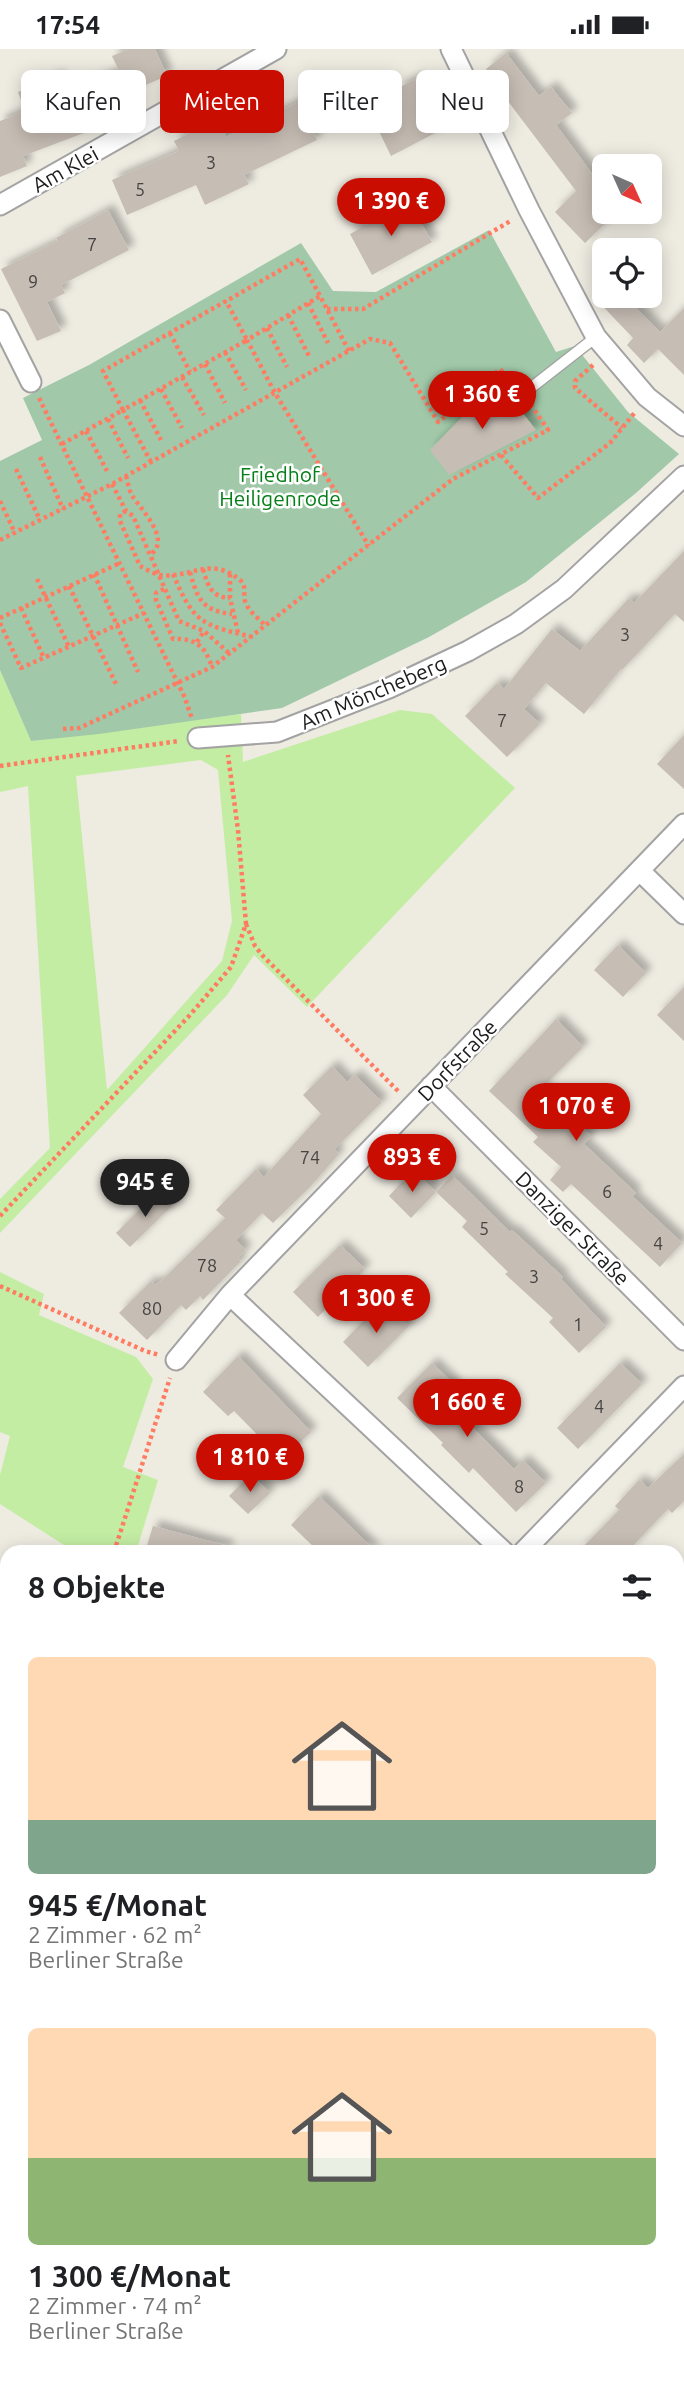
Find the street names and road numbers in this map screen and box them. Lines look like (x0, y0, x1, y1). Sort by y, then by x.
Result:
street label: Am Klei (28, 141, 102, 197)
street label: Am Möncheberg (296, 650, 450, 734)
street label: Dorfstraße (412, 1014, 502, 1106)
street label: Danziger Straße (511, 1166, 635, 1290)

